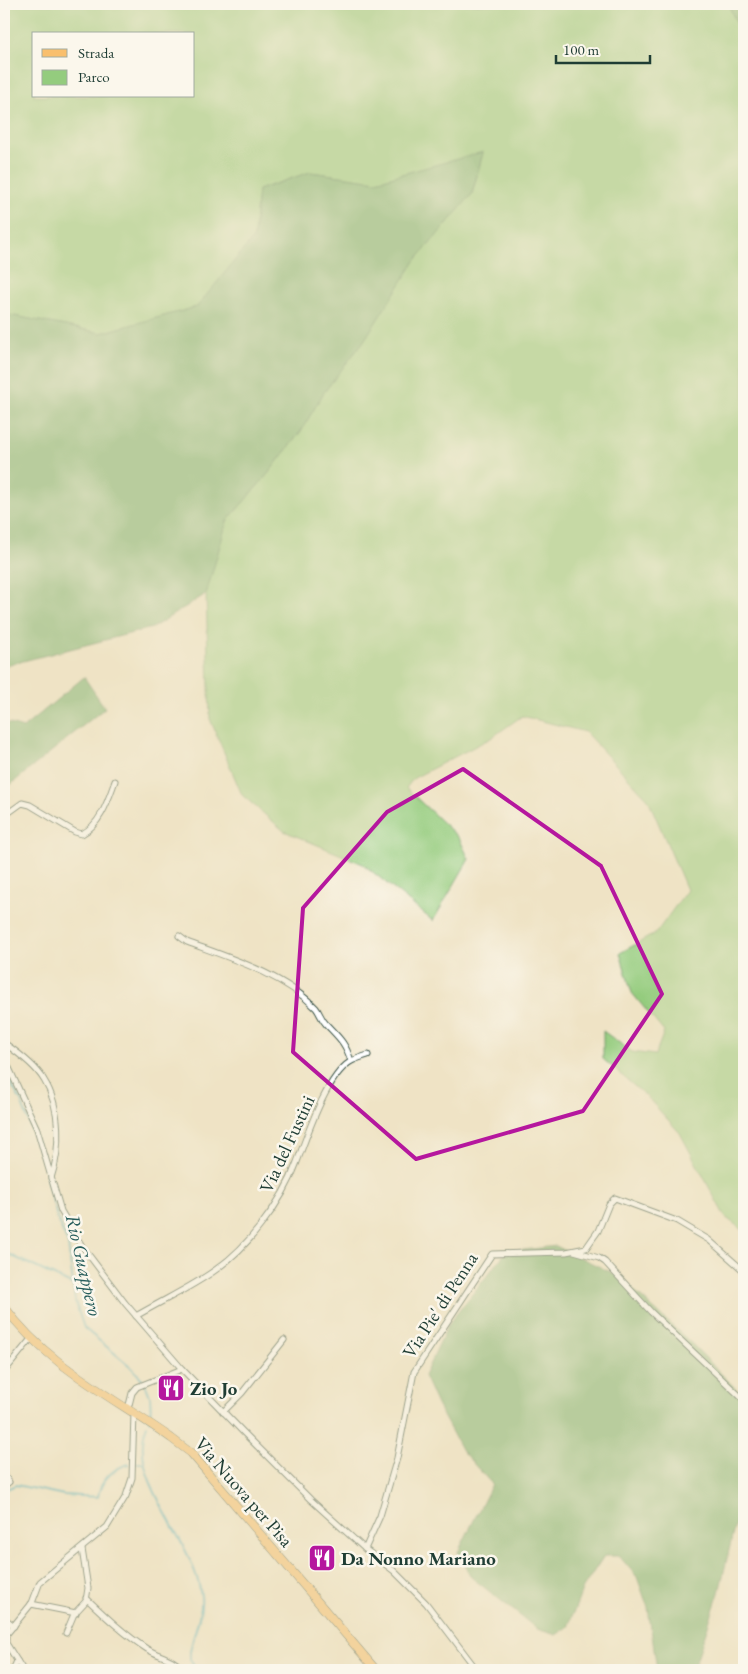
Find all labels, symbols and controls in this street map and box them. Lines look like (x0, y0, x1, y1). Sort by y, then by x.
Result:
legend (32, 32, 195, 98)
scale bar (556, 32, 649, 64)
text: 100 m (563, 40, 600, 59)
text: Strada (78, 43, 114, 62)
text: Parco (78, 67, 110, 86)
street label: Via del Fustini (253, 1091, 321, 1197)
water label: Rio Guappero (60, 1211, 108, 1319)
street label: Via Pie' di Penna (396, 1247, 484, 1363)
restaurant icon: Zio Jo (156, 1373, 186, 1403)
place label: Zio Jo (190, 1376, 238, 1401)
street label: Via Nuova per Pisa (189, 1432, 299, 1553)
restaurant icon: Da Nonno Mariano (307, 1543, 337, 1573)
place label: Da Nonno Mariano (341, 1546, 496, 1571)

